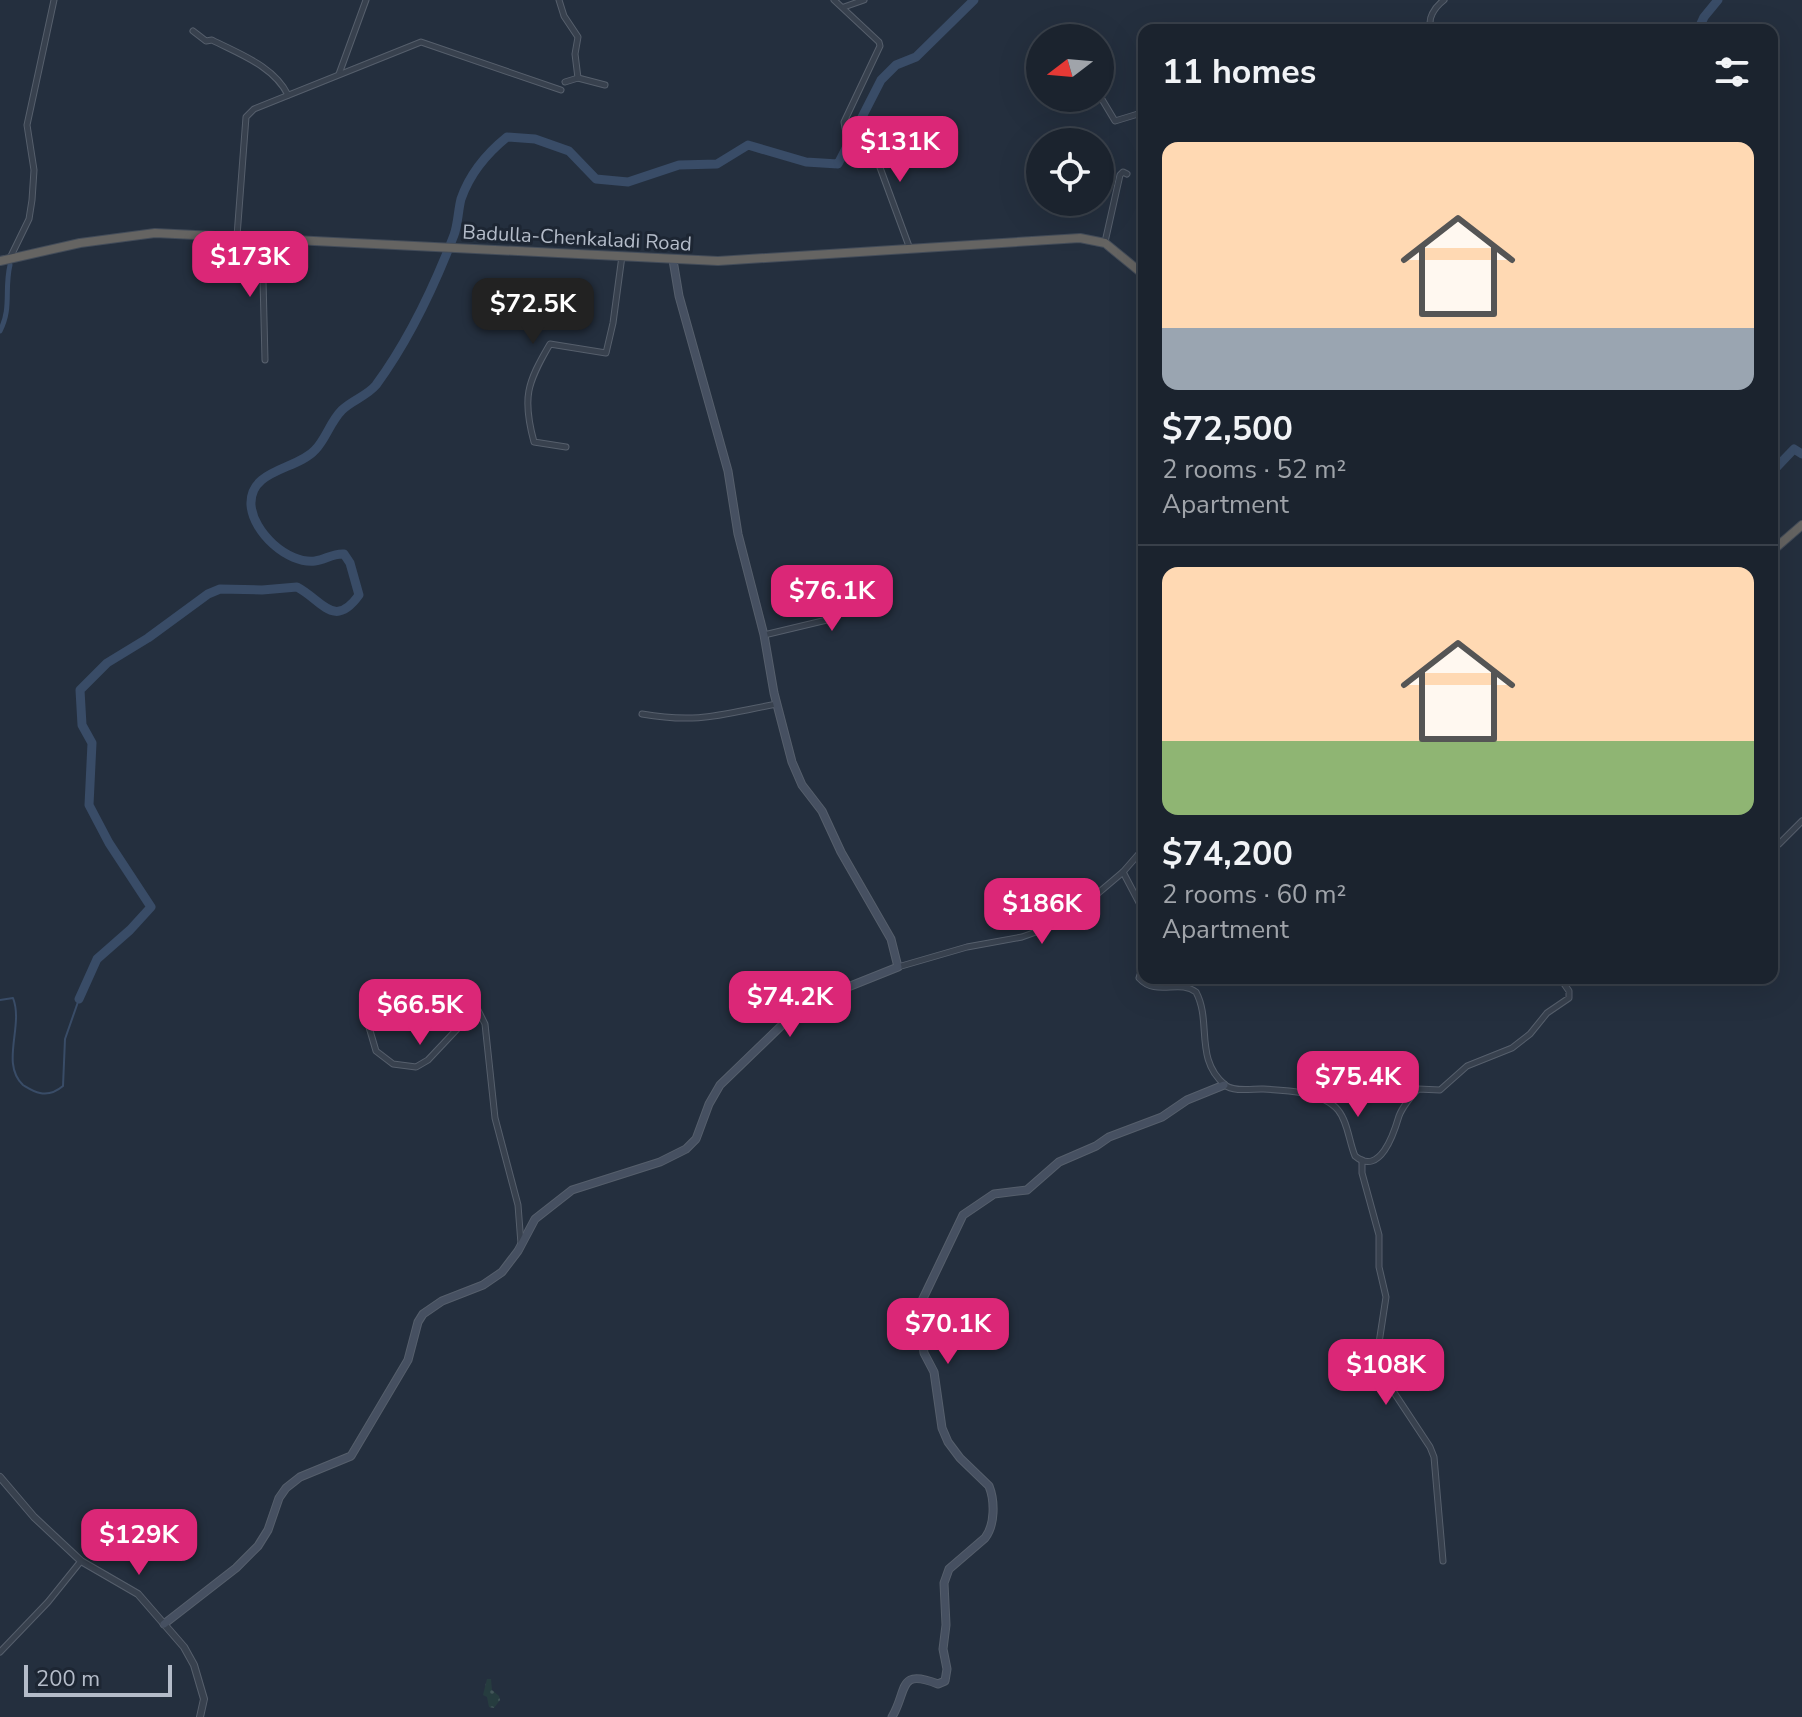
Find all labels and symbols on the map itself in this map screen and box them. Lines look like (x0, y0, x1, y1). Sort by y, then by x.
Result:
north arrow (1026, 24, 1114, 112)
pin: $131K (844, 116, 956, 184)
street label: Badulla-Chenkaladi Road (462, 219, 692, 257)
pin: $173K (194, 231, 306, 299)
pin: $72.5K (468, 278, 598, 346)
pin: $76.1K (767, 565, 897, 633)
pin: $186K (986, 878, 1098, 946)
pin: $74.2K (725, 971, 855, 1039)
pin: $66.5K (355, 979, 485, 1047)
pin: $75.4K (1293, 1051, 1423, 1119)
pin: $70.1K (883, 1298, 1013, 1366)
pin: $108K (1330, 1339, 1442, 1407)
pin: $129K (83, 1509, 195, 1577)
scale bar (24, 1661, 172, 1697)

